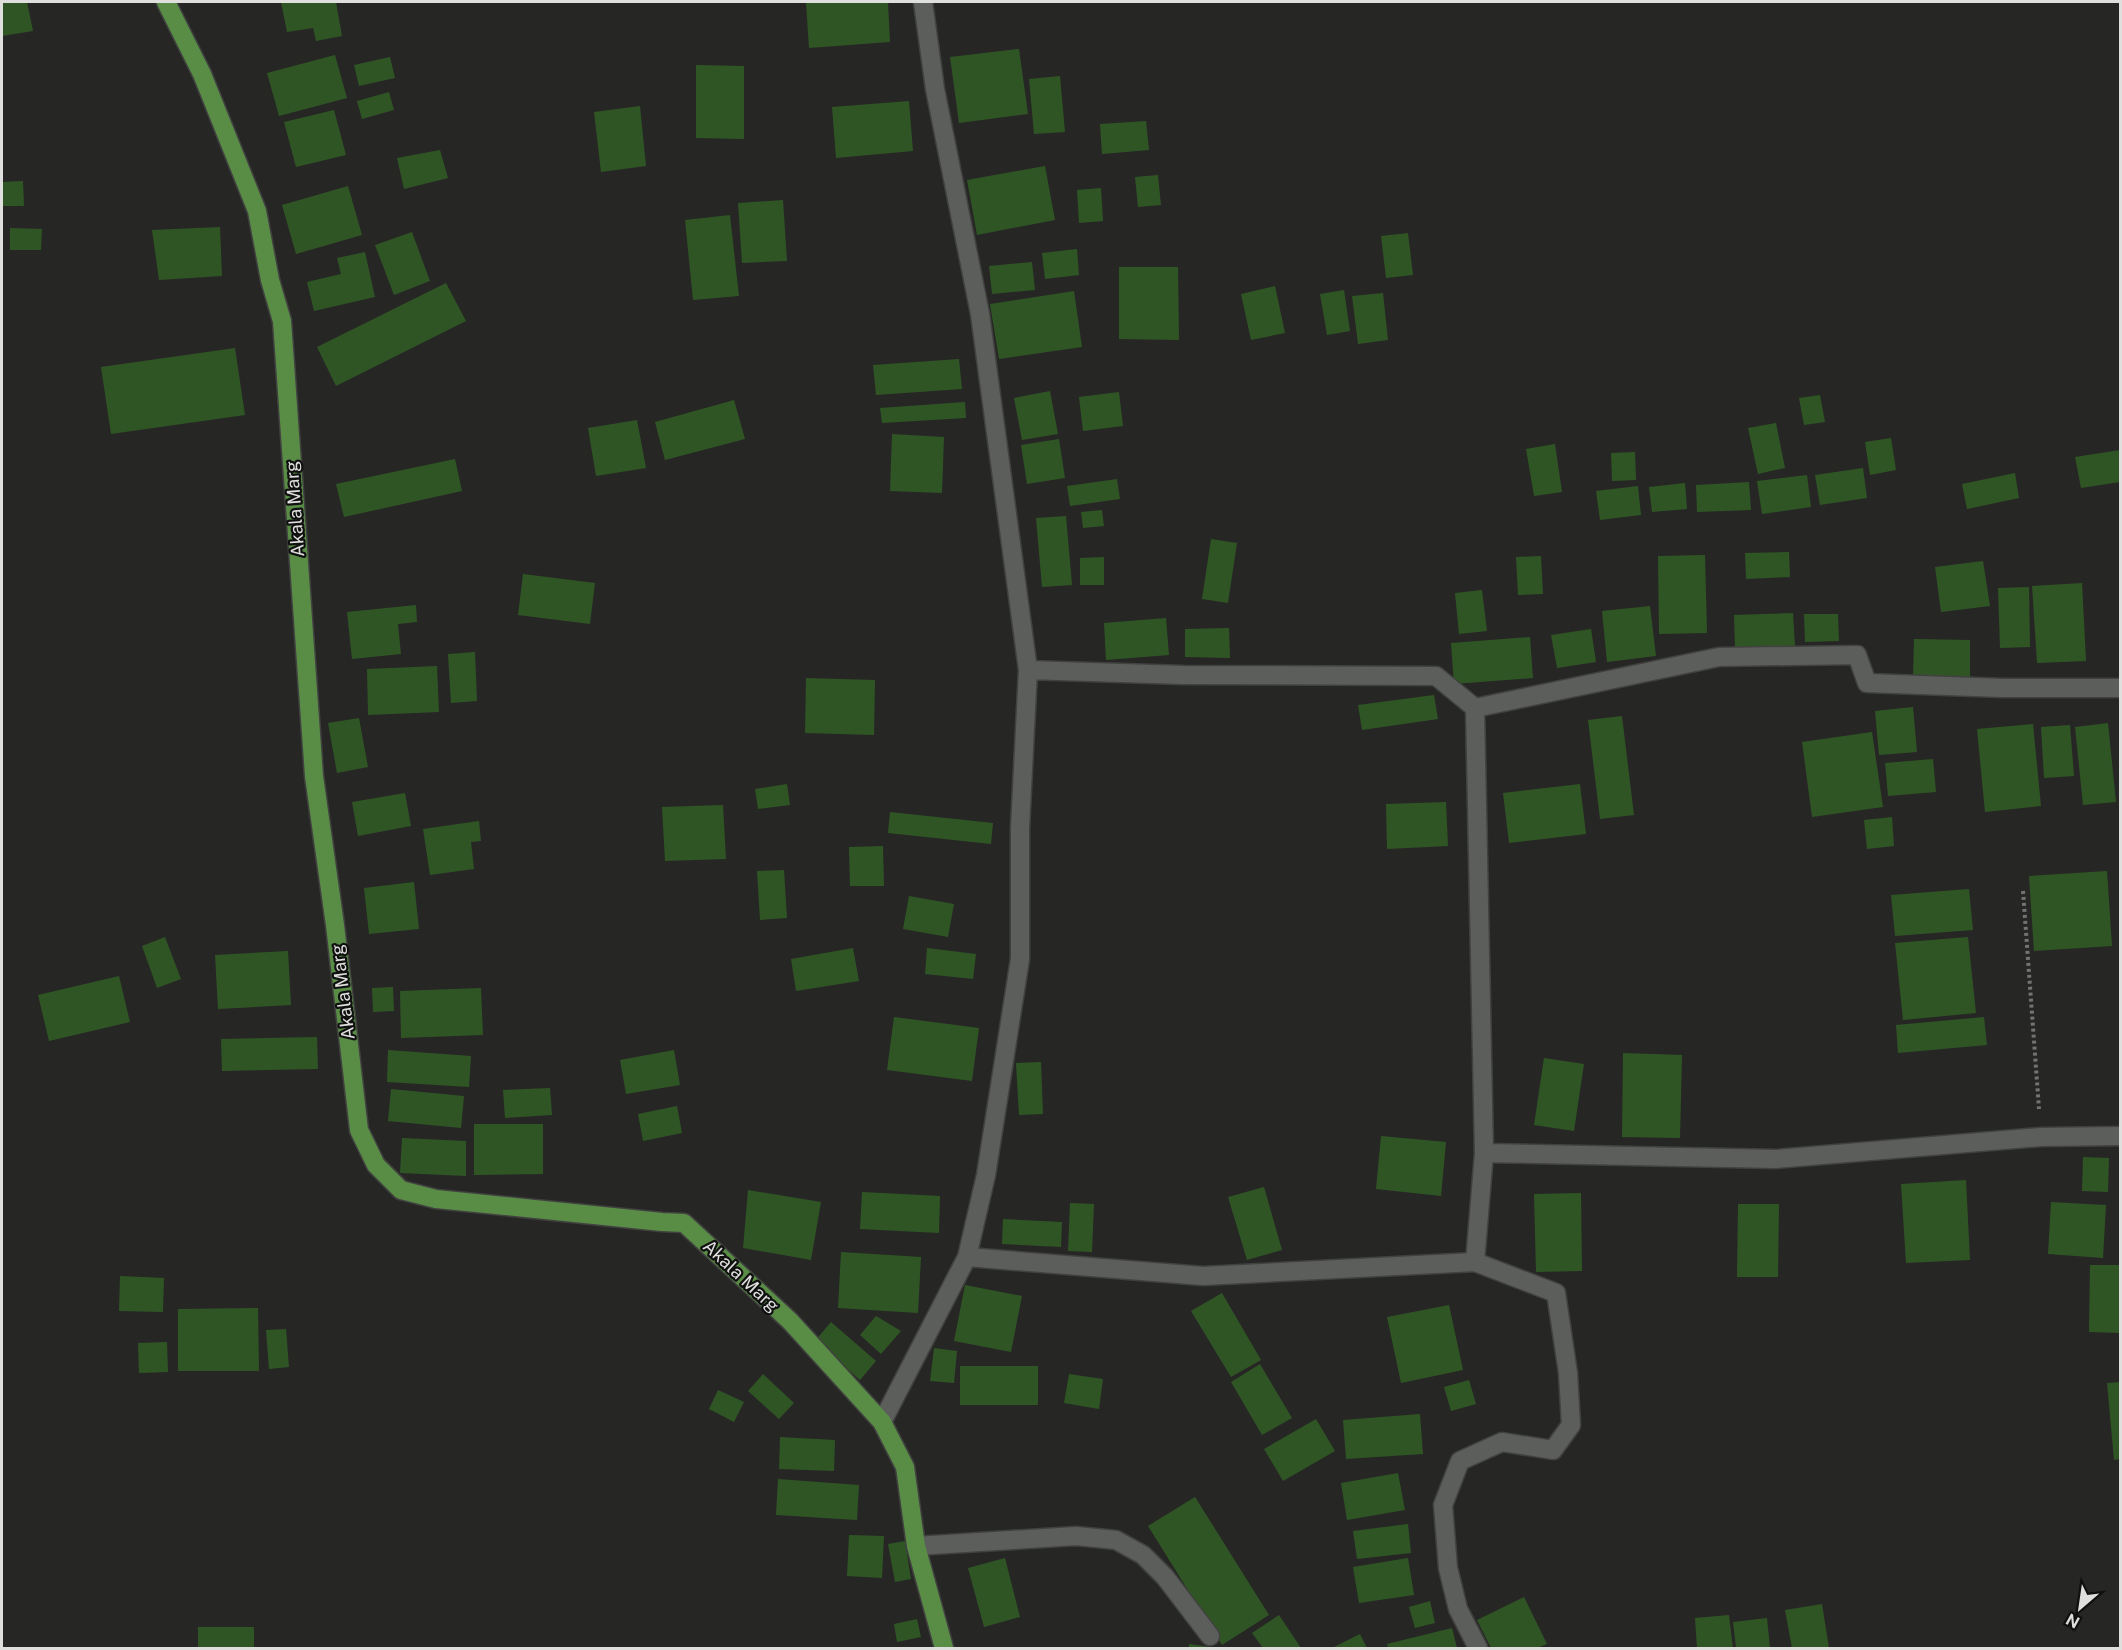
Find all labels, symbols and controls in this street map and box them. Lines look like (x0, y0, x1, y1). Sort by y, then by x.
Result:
street label: Akala Marg (281, 460, 308, 558)
street label: Akala Marg (326, 943, 359, 1041)
street label: Akala Marg (699, 1235, 784, 1316)
north arrow (2050, 1578, 2110, 1638)
text: N (2063, 1609, 2083, 1632)

